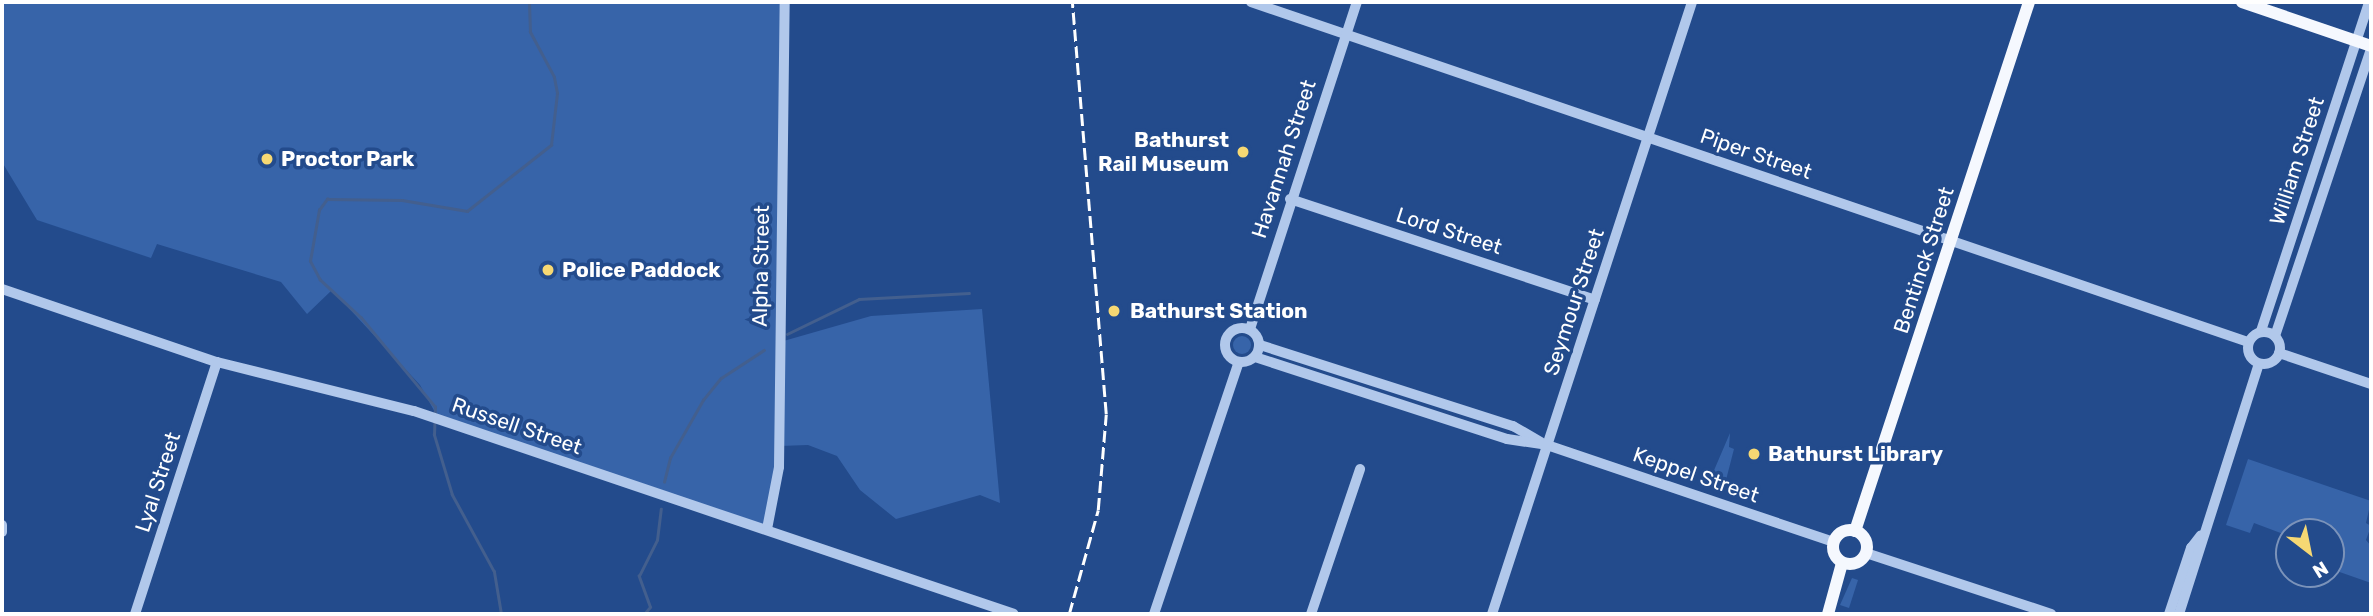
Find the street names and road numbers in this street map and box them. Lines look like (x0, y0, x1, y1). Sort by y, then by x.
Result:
street label: Havannah Street (1247, 77, 1321, 241)
street label: William Street (2264, 94, 2330, 228)
street label: Piper Street (1697, 123, 1815, 185)
street label: Bentinck Street (1888, 184, 1960, 336)
street label: Lord Street (1393, 202, 1505, 260)
street label: Alpha Street (747, 205, 775, 327)
street label: Seymour Street (1538, 225, 1610, 379)
street label: Russell Street (449, 392, 585, 460)
street label: Lyal Street (130, 429, 186, 535)
street label: Keppel Street (1630, 442, 1762, 508)

